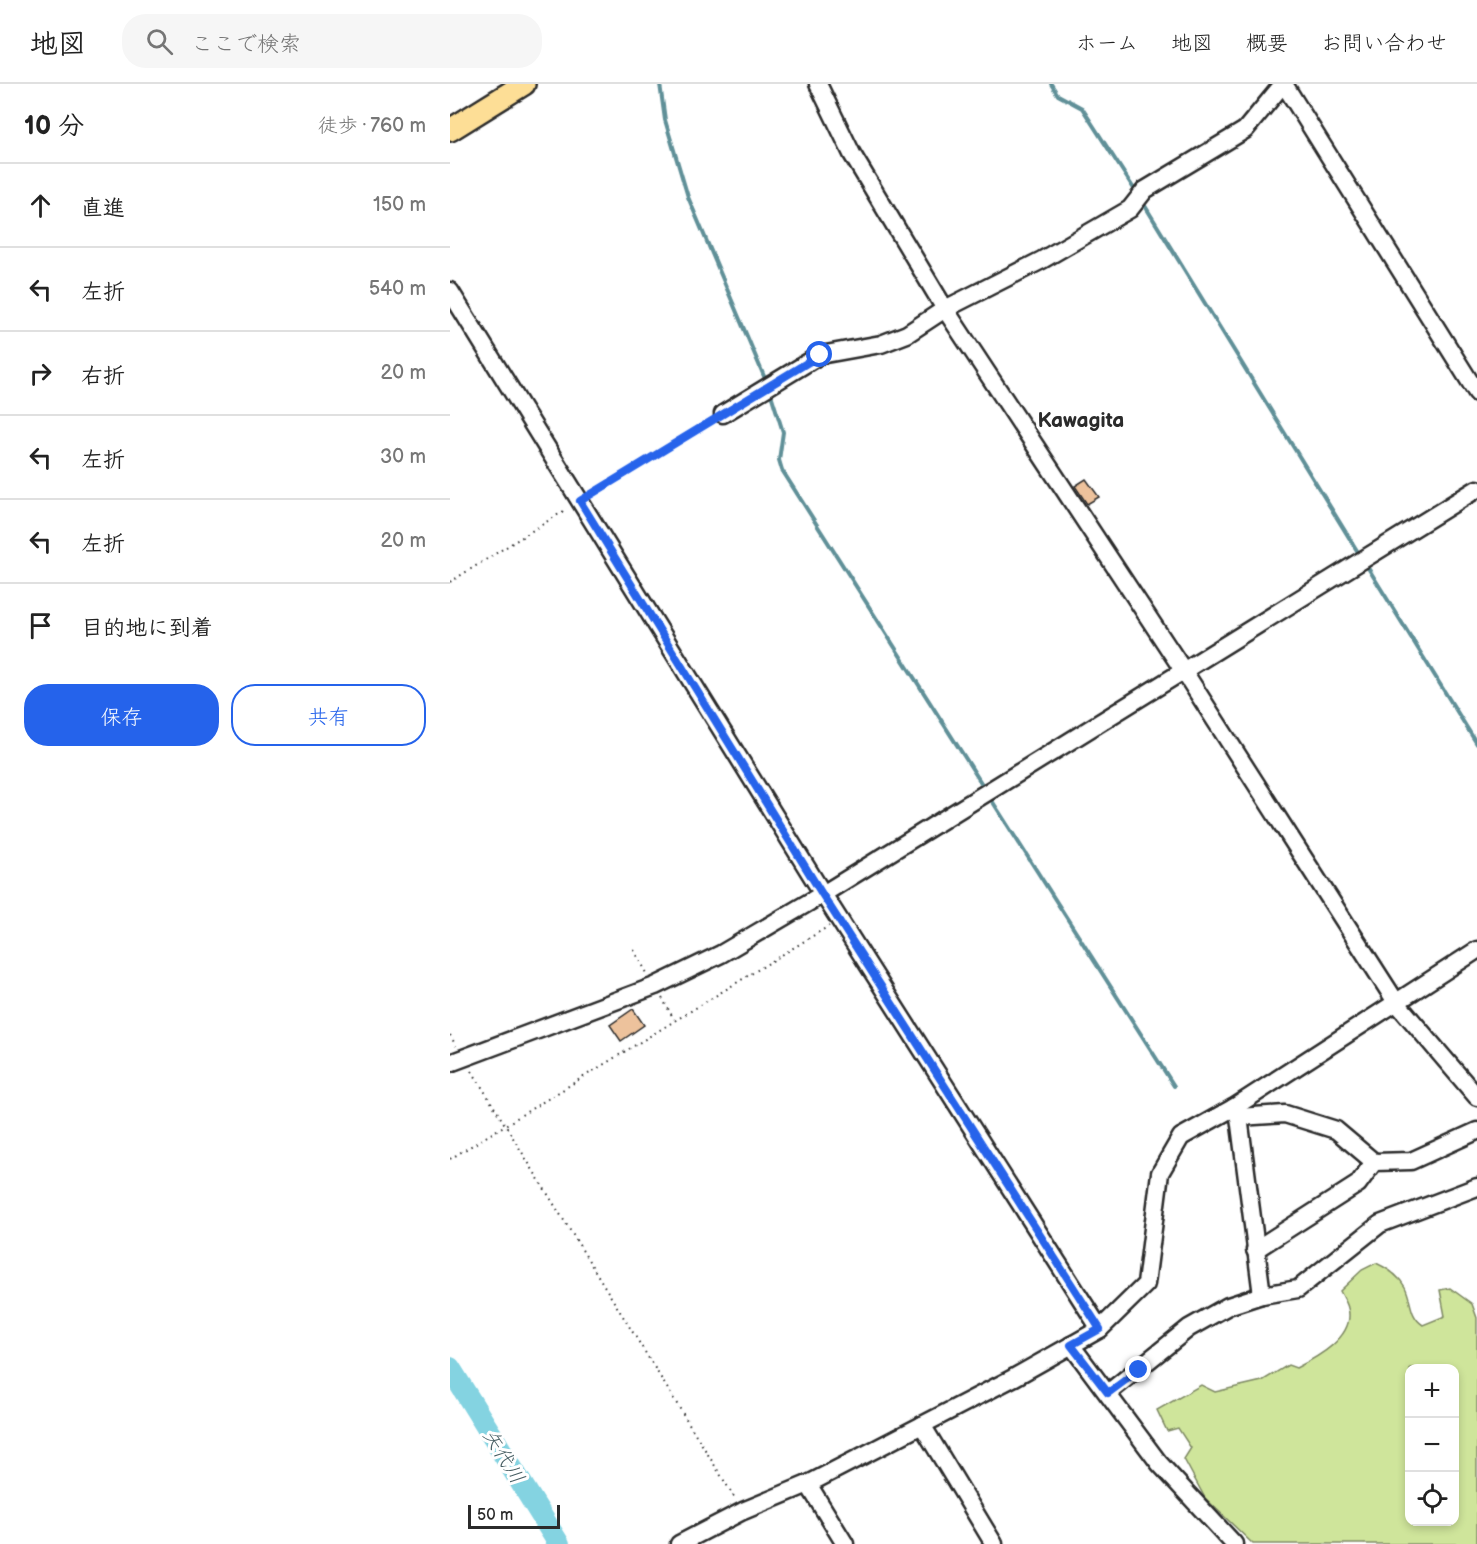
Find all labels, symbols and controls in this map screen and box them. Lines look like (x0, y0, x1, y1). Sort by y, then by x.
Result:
search box (122, 14, 542, 68)
icon: search (143, 25, 176, 58)
text: 地図 (30, 28, 86, 61)
text: ここで検索 (191, 31, 301, 58)
text: ホーム (1076, 31, 1138, 56)
text: 地図 (1171, 31, 1213, 56)
text: 概要 (1246, 31, 1288, 56)
text: お問い合わせ (1321, 31, 1447, 56)
text: 10 分 (24, 111, 84, 142)
text: 徒歩 · 760 m (318, 114, 426, 138)
icon: ahead (24, 189, 57, 222)
text: 150 m (373, 193, 426, 217)
text: 直進 (81, 195, 125, 222)
icon: left (24, 273, 57, 306)
text: 540 m (369, 277, 426, 301)
text: 左折 (81, 279, 125, 306)
route start (806, 341, 832, 367)
icon: right (24, 357, 57, 390)
text: 20 m (381, 361, 426, 385)
text: 右折 (81, 363, 125, 390)
district label: Kawagita (1038, 408, 1124, 433)
icon: left (24, 441, 57, 474)
text: 30 m (380, 445, 426, 469)
text: 左折 (81, 447, 125, 474)
icon: left (24, 525, 57, 558)
text: 20 m (381, 529, 426, 553)
text: 左折 (81, 531, 125, 558)
icon: arrive (24, 609, 57, 642)
text: 目的地に到着 (81, 615, 213, 642)
button: 保存 (24, 684, 219, 746)
button: 共有 (231, 684, 426, 746)
route end (1125, 1356, 1151, 1382)
map controls (1405, 1364, 1459, 1526)
button: + (1405, 1364, 1459, 1418)
button: − (1405, 1418, 1459, 1472)
water label: 矢代川 (477, 1425, 529, 1488)
button: locate (1405, 1472, 1459, 1526)
scale bar (468, 1502, 560, 1530)
text: 50 m (477, 1506, 513, 1525)

